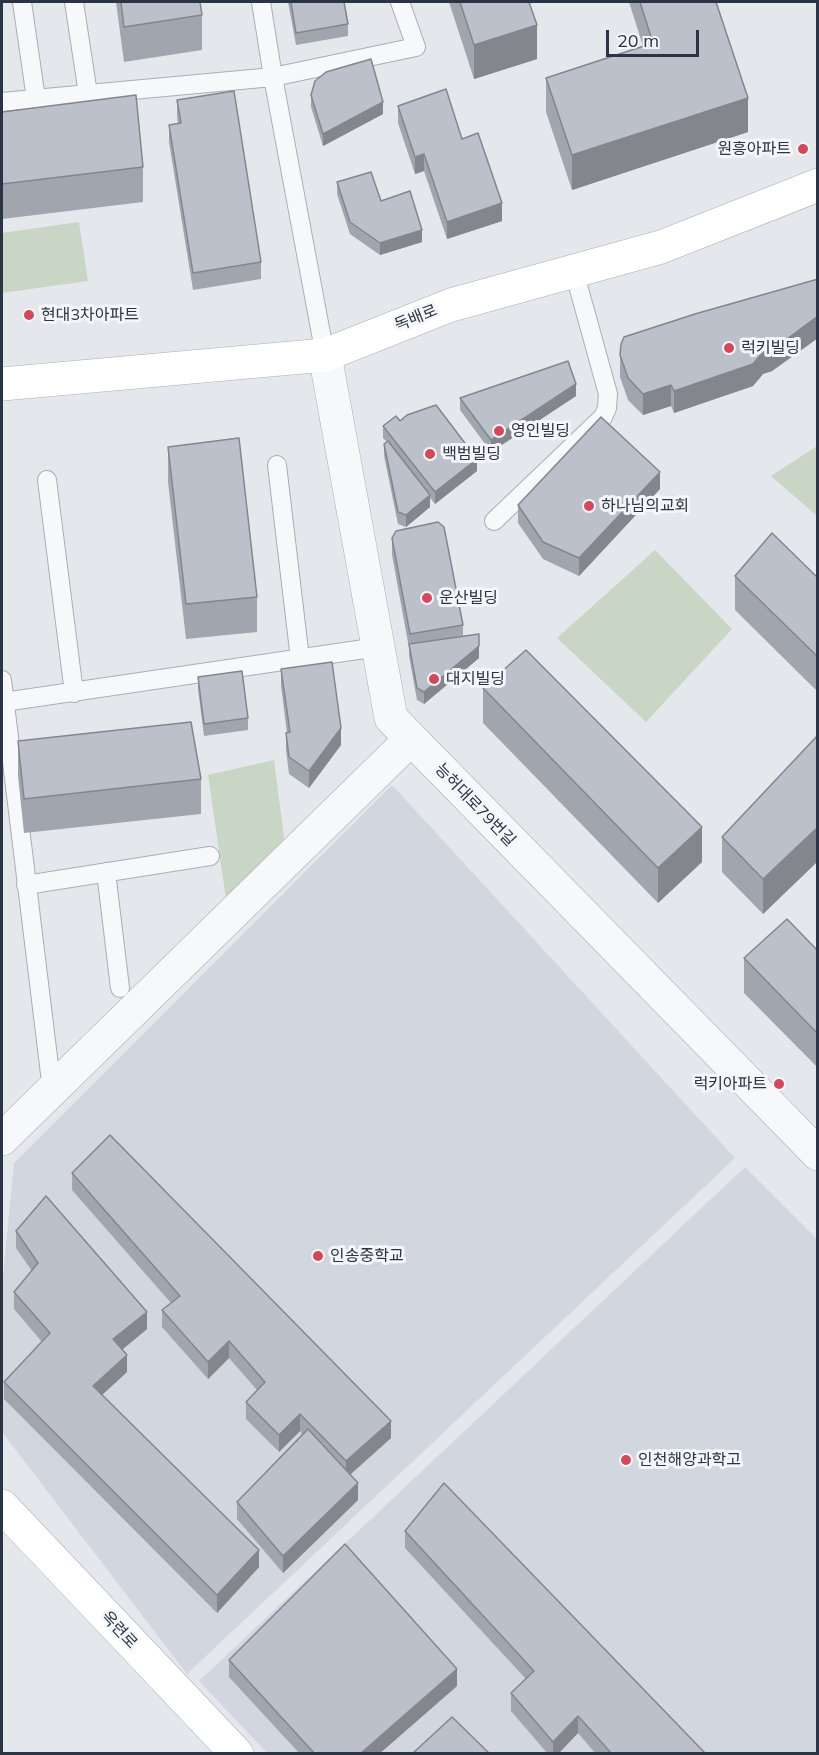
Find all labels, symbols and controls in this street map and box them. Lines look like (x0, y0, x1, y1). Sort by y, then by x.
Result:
scale bar (609, 18, 702, 56)
text: 20 m (617, 29, 659, 52)
place label: 원흥아파트 (717, 139, 791, 159)
marker: 원흥아파트 (796, 142, 810, 156)
street label: 독배로 (392, 301, 440, 335)
place label: 현대3차아파트 (41, 305, 139, 325)
marker: 현대3차아파트 (22, 308, 36, 322)
place label: 럭키빌딩 (741, 338, 800, 358)
marker: 럭키빌딩 (722, 341, 736, 355)
place label: 영인빌딩 (511, 421, 570, 441)
marker: 영인빌딩 (492, 424, 506, 438)
place label: 백범빌딩 (442, 444, 501, 464)
marker: 백범빌딩 (423, 447, 437, 461)
place label: 하나님의교회 (601, 496, 689, 516)
marker: 하나님의교회 (582, 499, 596, 513)
place label: 운산빌딩 (439, 588, 498, 608)
marker: 운산빌딩 (420, 591, 434, 605)
place label: 대지빌딩 (446, 669, 505, 689)
marker: 대지빌딩 (427, 672, 441, 686)
street label: 능허대로79번길 (431, 760, 519, 850)
place label: 럭키아파트 (693, 1074, 767, 1094)
marker: 럭키아파트 (772, 1077, 786, 1091)
place label: 인송중학교 (330, 1246, 404, 1266)
marker: 인송중학교 (311, 1249, 325, 1263)
place label: 인천해양과학고 (638, 1450, 741, 1470)
marker: 인천해양과학고 (619, 1453, 633, 1467)
street label: 옥련로 (97, 1607, 141, 1653)

